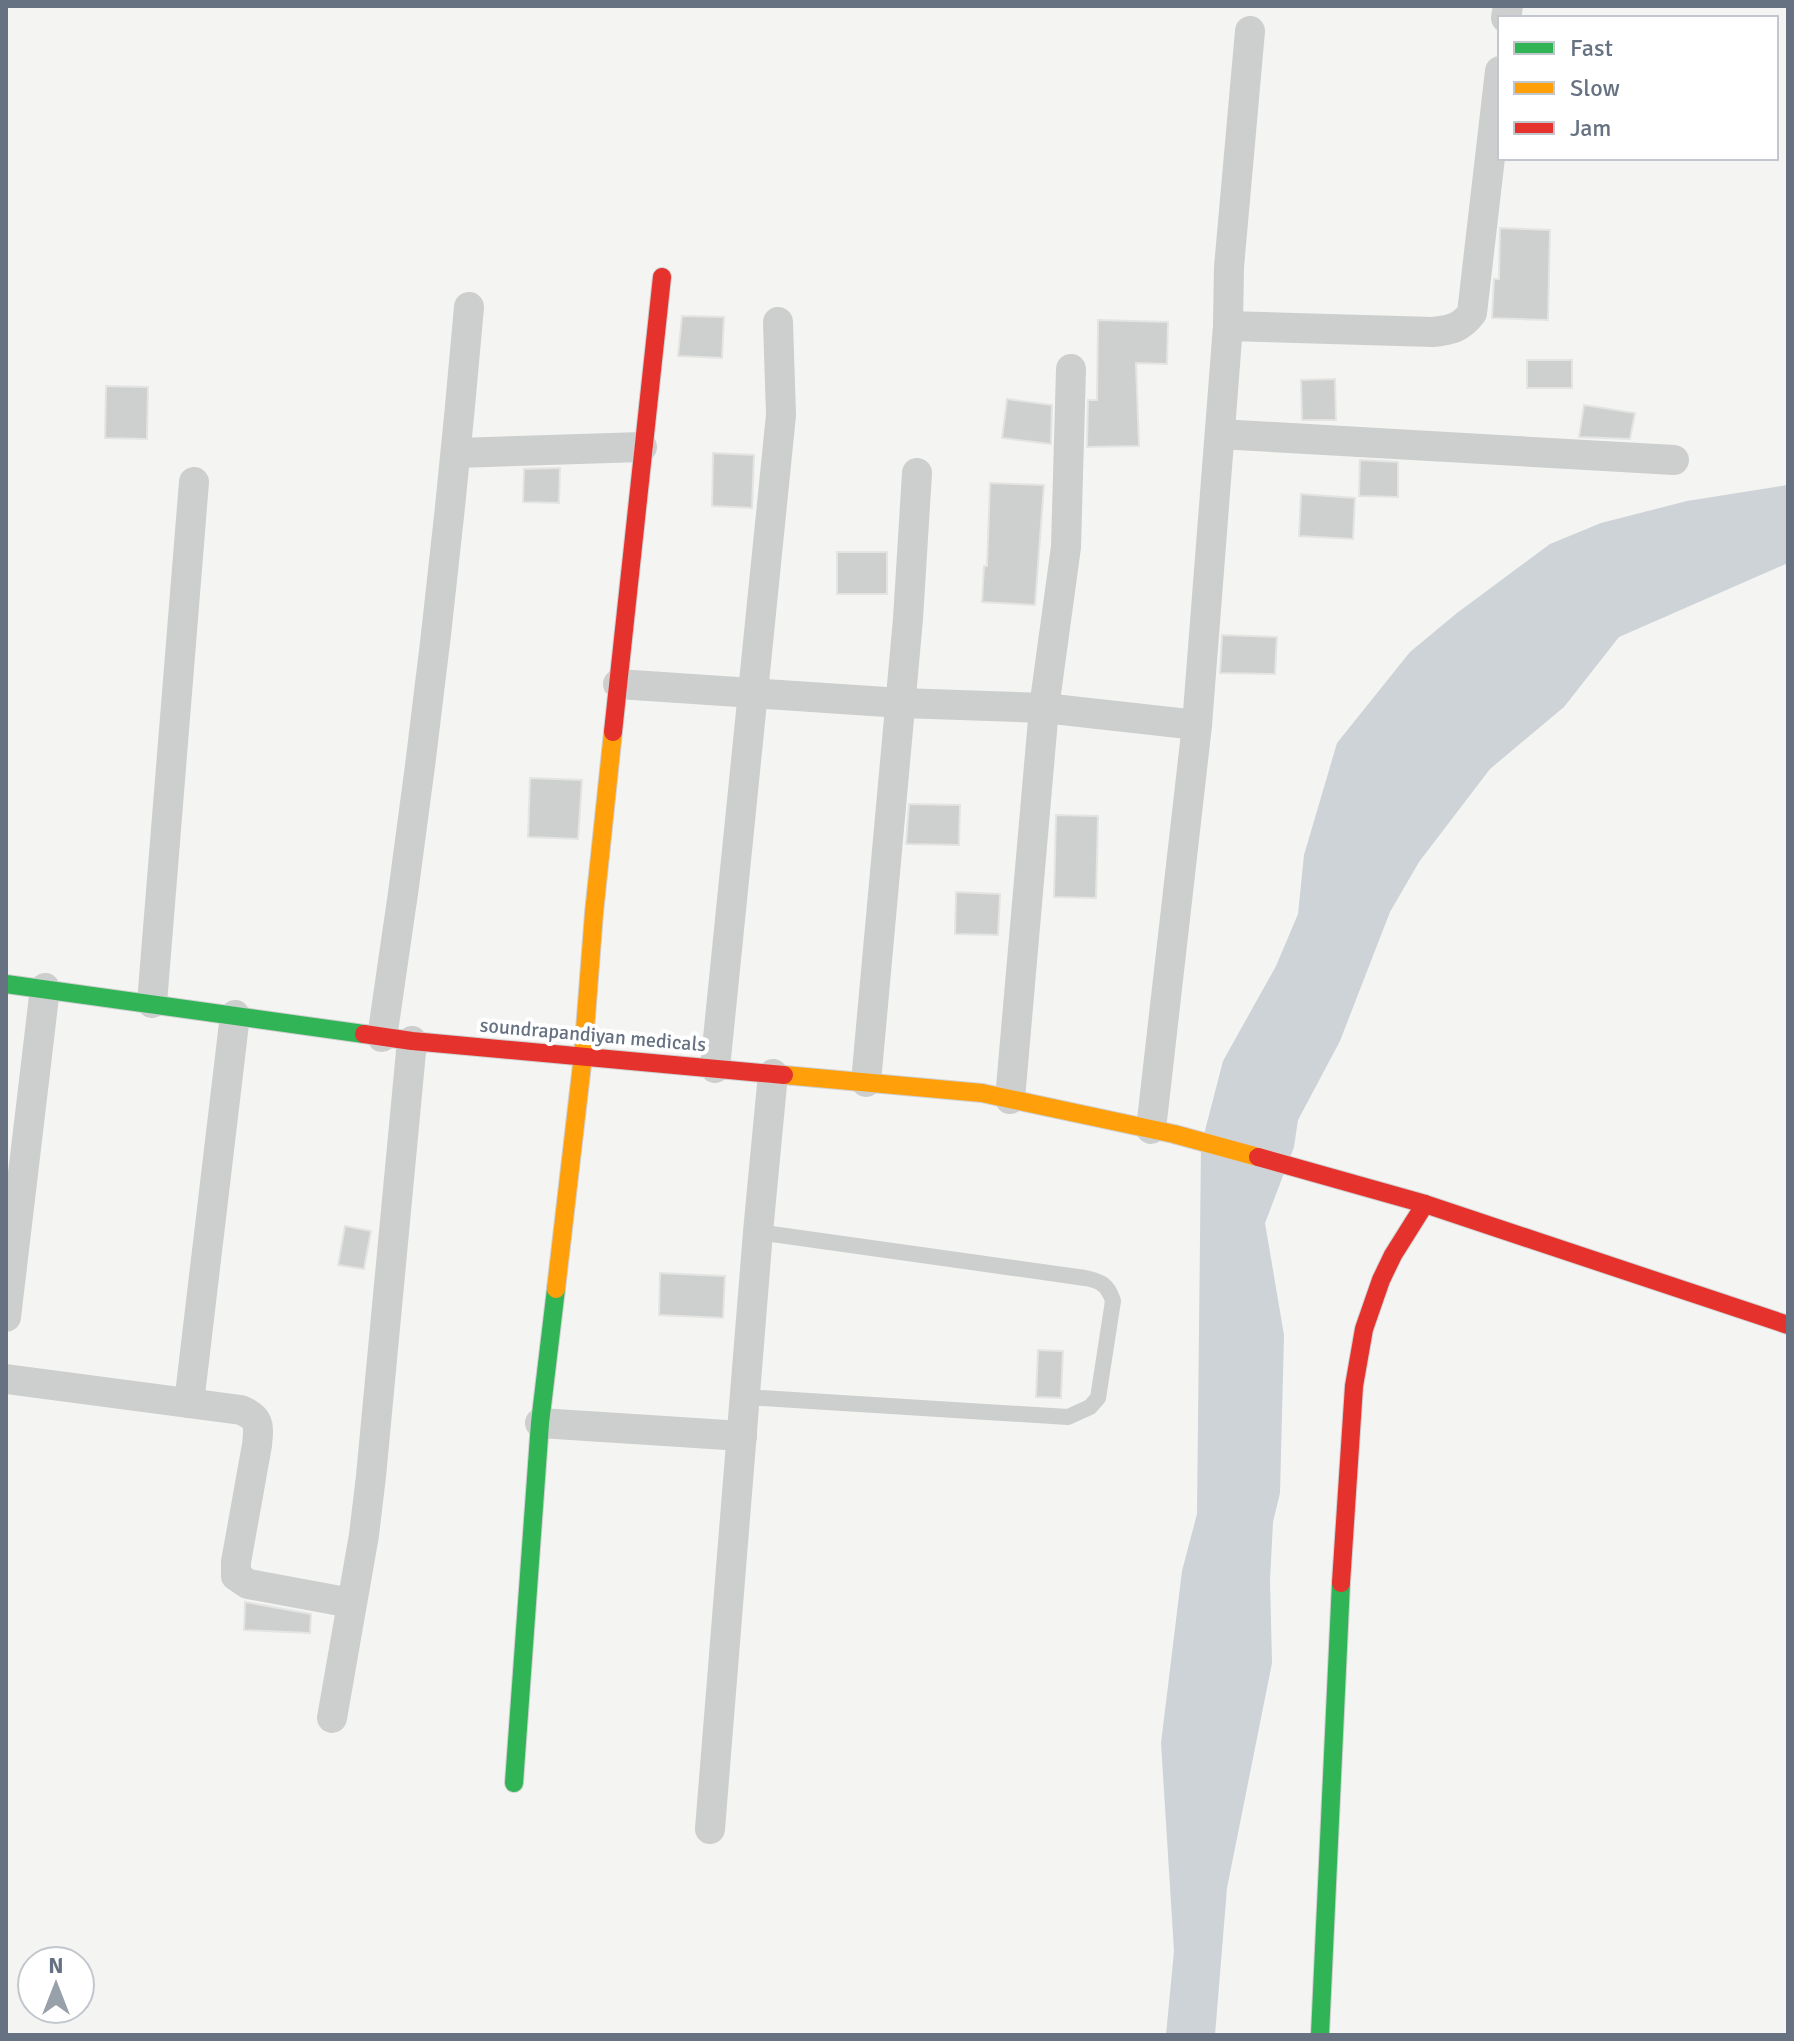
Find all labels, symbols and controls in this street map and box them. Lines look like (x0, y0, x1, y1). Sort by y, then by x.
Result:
legend (1498, 16, 1778, 160)
text: Fast (1570, 33, 1613, 63)
text: Slow (1570, 73, 1620, 103)
text: Jam (1570, 113, 1611, 143)
street label: soundrapandiyan medicals (479, 1013, 707, 1057)
north arrow (16, 1945, 96, 2025)
text: N (48, 1952, 64, 1979)

